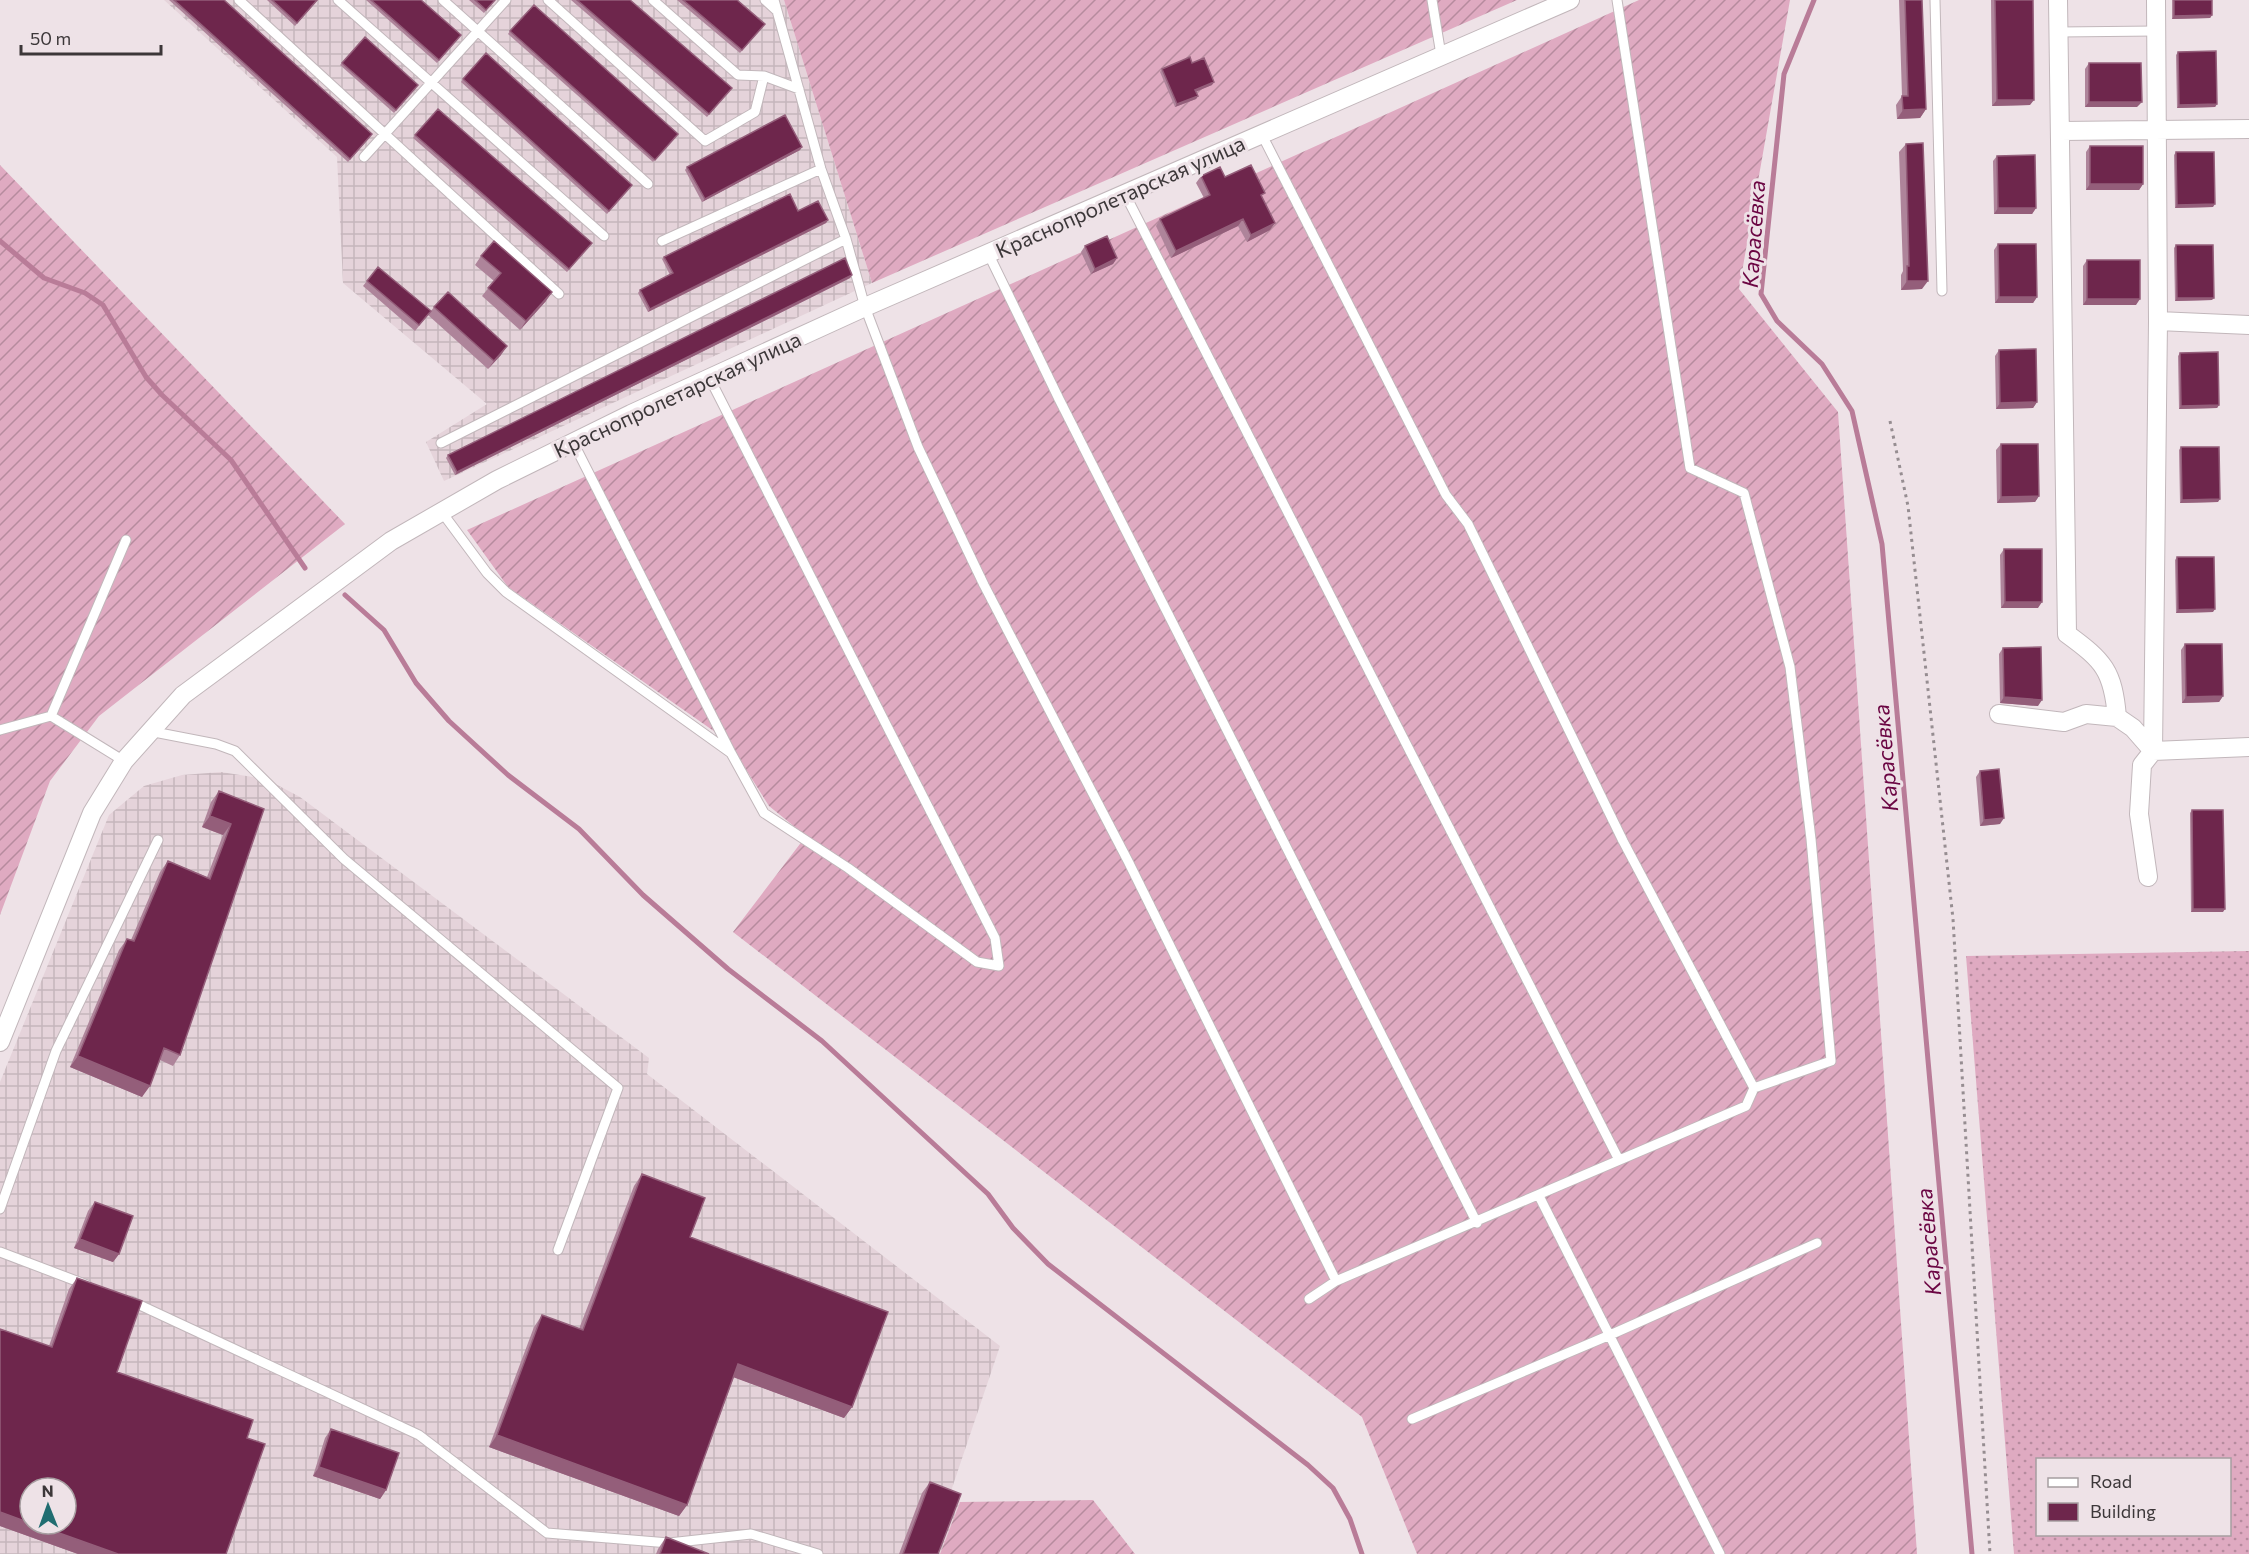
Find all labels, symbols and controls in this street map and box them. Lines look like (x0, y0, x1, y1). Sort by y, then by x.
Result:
scale bar (21, 18, 160, 56)
text: 50 m (30, 27, 71, 49)
street label: Краснопролетарская улица (992, 130, 1248, 262)
water label: Карасёвка (1736, 179, 1770, 289)
street label: Краснопролетарская улица (549, 326, 805, 462)
water label: Карасёвка (1867, 703, 1903, 813)
water label: Карасёвка (1910, 1187, 1946, 1297)
legend (2036, 1458, 2231, 1536)
text: Road (2090, 1470, 2132, 1492)
north arrow (18, 1476, 78, 1536)
text: N (42, 1481, 54, 1500)
text: Building (2090, 1500, 2156, 1522)

